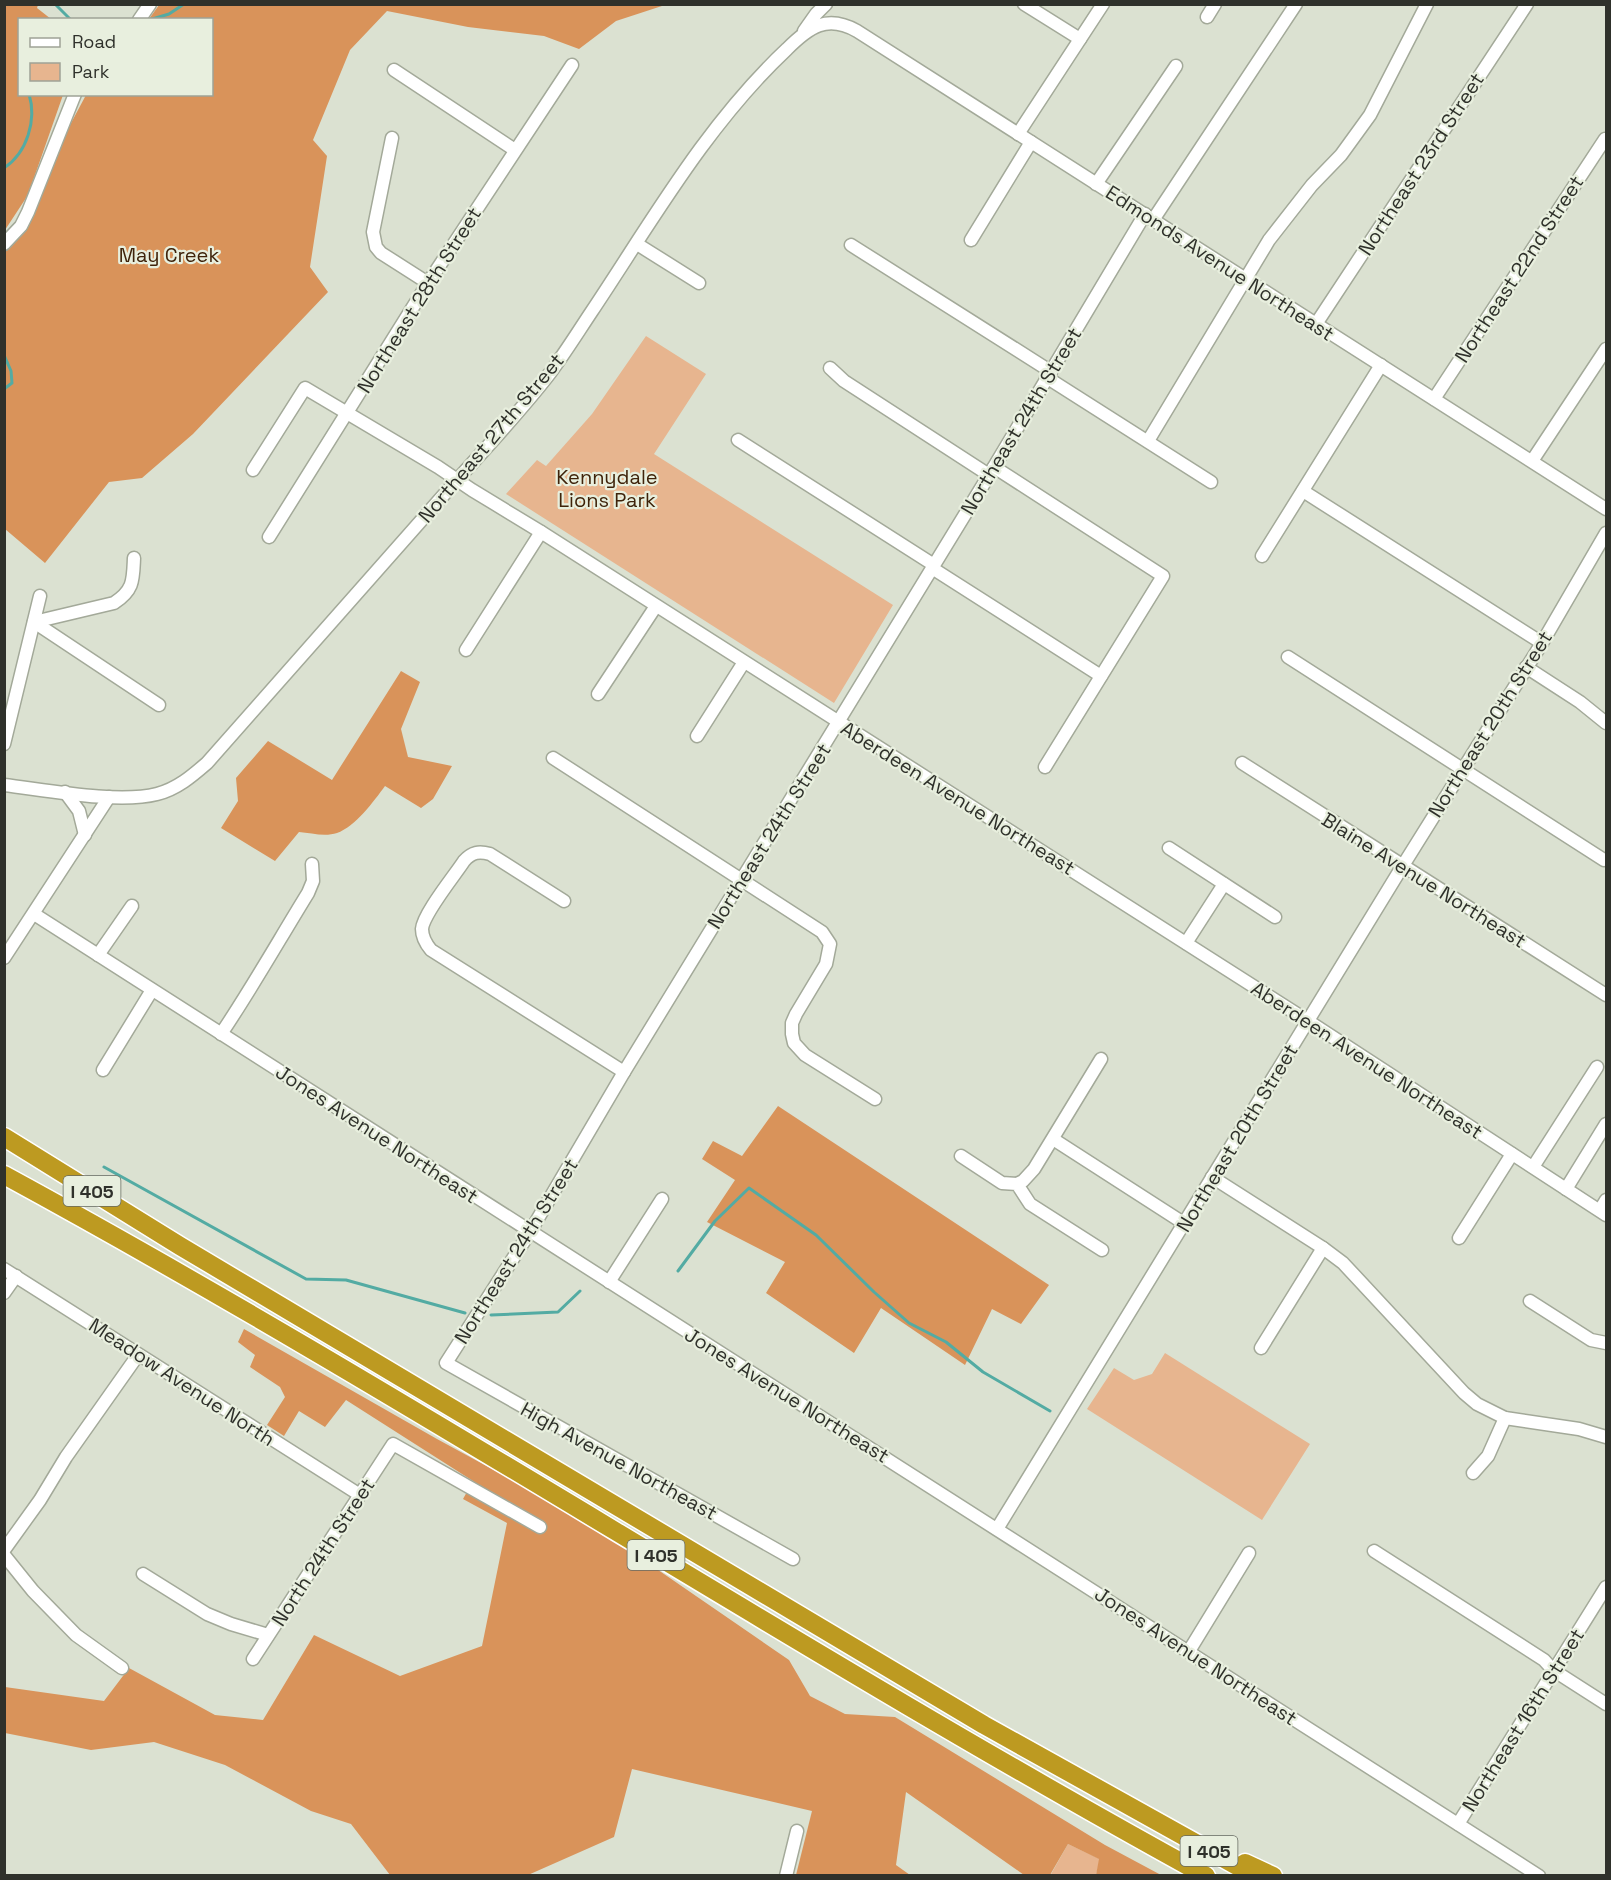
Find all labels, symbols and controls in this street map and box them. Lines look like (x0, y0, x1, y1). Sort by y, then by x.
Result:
legend (18, 18, 213, 96)
text: Road (72, 30, 116, 53)
text: Park (72, 60, 110, 83)
street label: Northeast 23rd Street (1352, 68, 1490, 260)
street label: Northeast 22nd Street (1449, 170, 1589, 368)
street label: Edmonds Avenue Northeast (1101, 179, 1339, 347)
street label: Northeast 28th Street (351, 202, 487, 398)
park label: May Creek (119, 242, 219, 268)
street label: Northeast 24th Street (955, 322, 1087, 520)
street label: Northeast 27th Street (412, 348, 570, 528)
park label: Kennydale Lions Park (556, 464, 658, 513)
street label: Northeast 20th Street (1422, 626, 1558, 822)
street label: Aberdeen Avenue Northeast (836, 715, 1080, 881)
street label: Northeast 24th Street (701, 738, 837, 934)
street label: Blaine Avenue Northeast (1317, 806, 1531, 954)
street label: Aberdeen Avenue Northeast (1246, 975, 1488, 1145)
street label: Northeast 20th Street (1170, 1039, 1304, 1237)
street label: Jones Avenue Northeast (271, 1059, 483, 1209)
street label: Northeast 24th Street (448, 1153, 584, 1349)
road number: I 405 (64, 1176, 121, 1206)
street label: Meadow Avenue North (84, 1312, 280, 1452)
street label: Jones Avenue Northeast (680, 1321, 894, 1469)
street label: High Avenue Northeast (516, 1396, 722, 1526)
street label: North 24th Street (265, 1473, 381, 1631)
road number: I 405 (628, 1540, 684, 1570)
street label: Jones Avenue Northeast (1090, 1581, 1302, 1731)
street label: Northeast 16th Street (1456, 1624, 1590, 1816)
road number: I 405 (1180, 1836, 1238, 1866)

